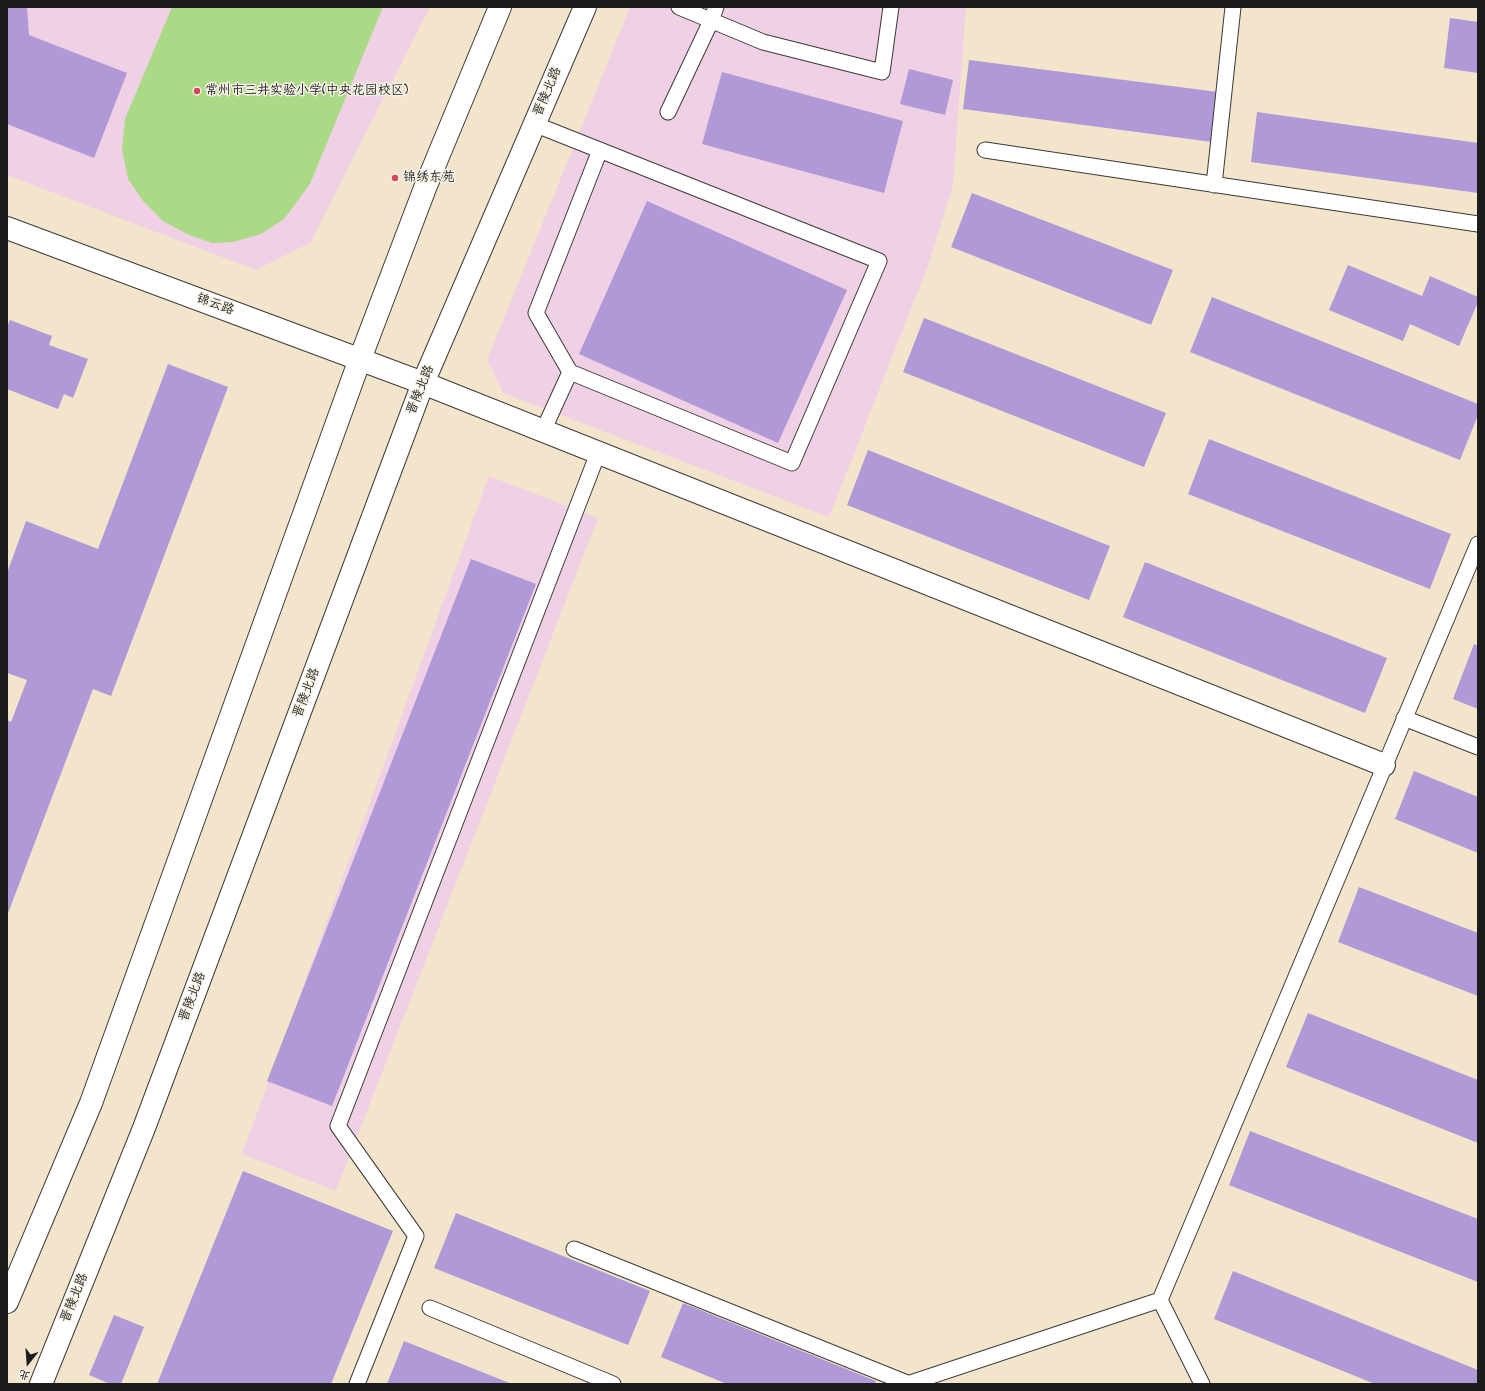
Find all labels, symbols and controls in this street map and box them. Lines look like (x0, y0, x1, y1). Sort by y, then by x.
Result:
street label: 晋陵北路 (531, 65, 565, 119)
place label: 常州市三井实验小学(中央花园校区) (205, 83, 408, 99)
marker: 常州市三井实验小学(中央花园校区) (192, 86, 202, 96)
place label: 锦绣东苑 (403, 170, 455, 186)
marker: 锦绣东苑 (390, 173, 400, 183)
street label: 锦云路 (194, 291, 236, 319)
street label: 晋陵北路 (404, 363, 438, 417)
street label: 晋陵北路 (290, 666, 324, 720)
street label: 晋陵北路 (176, 970, 210, 1024)
street label: 晋陵北路 (58, 1271, 92, 1325)
north arrow (8, 1343, 48, 1383)
text: 北 (17, 1366, 32, 1384)

